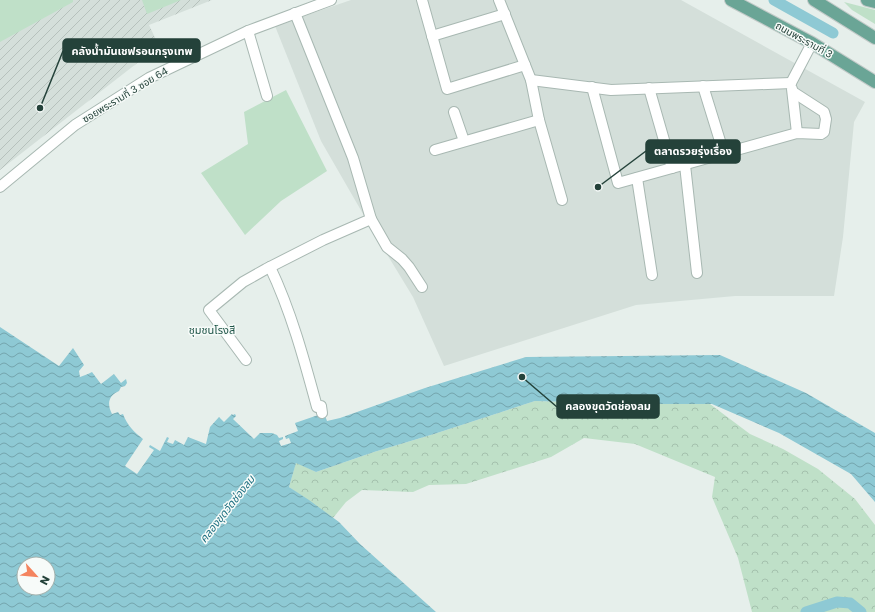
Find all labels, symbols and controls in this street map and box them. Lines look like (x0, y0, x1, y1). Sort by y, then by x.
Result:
street label: ถนนพระรามที่ 3 (773, 18, 835, 62)
callout: คลังน้ำมันเชฟรอนกรุงเทพ (63, 39, 200, 62)
text: คลังน้ำมันเชฟรอนกรุงเทพ (72, 43, 192, 59)
street label: ซอยพระรามที่ 3 ซอย 64 (79, 63, 171, 127)
callout: ตลาดรวยรุ่งเรื่อง (646, 140, 740, 163)
text: ตลาดรวยรุ่งเรื่อง (654, 143, 732, 159)
district label: ชุมชนโรงสี (189, 322, 235, 338)
callout: คลองขุดวัดช่องลม (557, 395, 659, 418)
text: คลองขุดวัดช่องลม (565, 398, 651, 414)
water label: คลองขุดวัดช่องลม (196, 471, 259, 546)
north arrow (16, 556, 56, 596)
text: N (36, 573, 54, 588)

